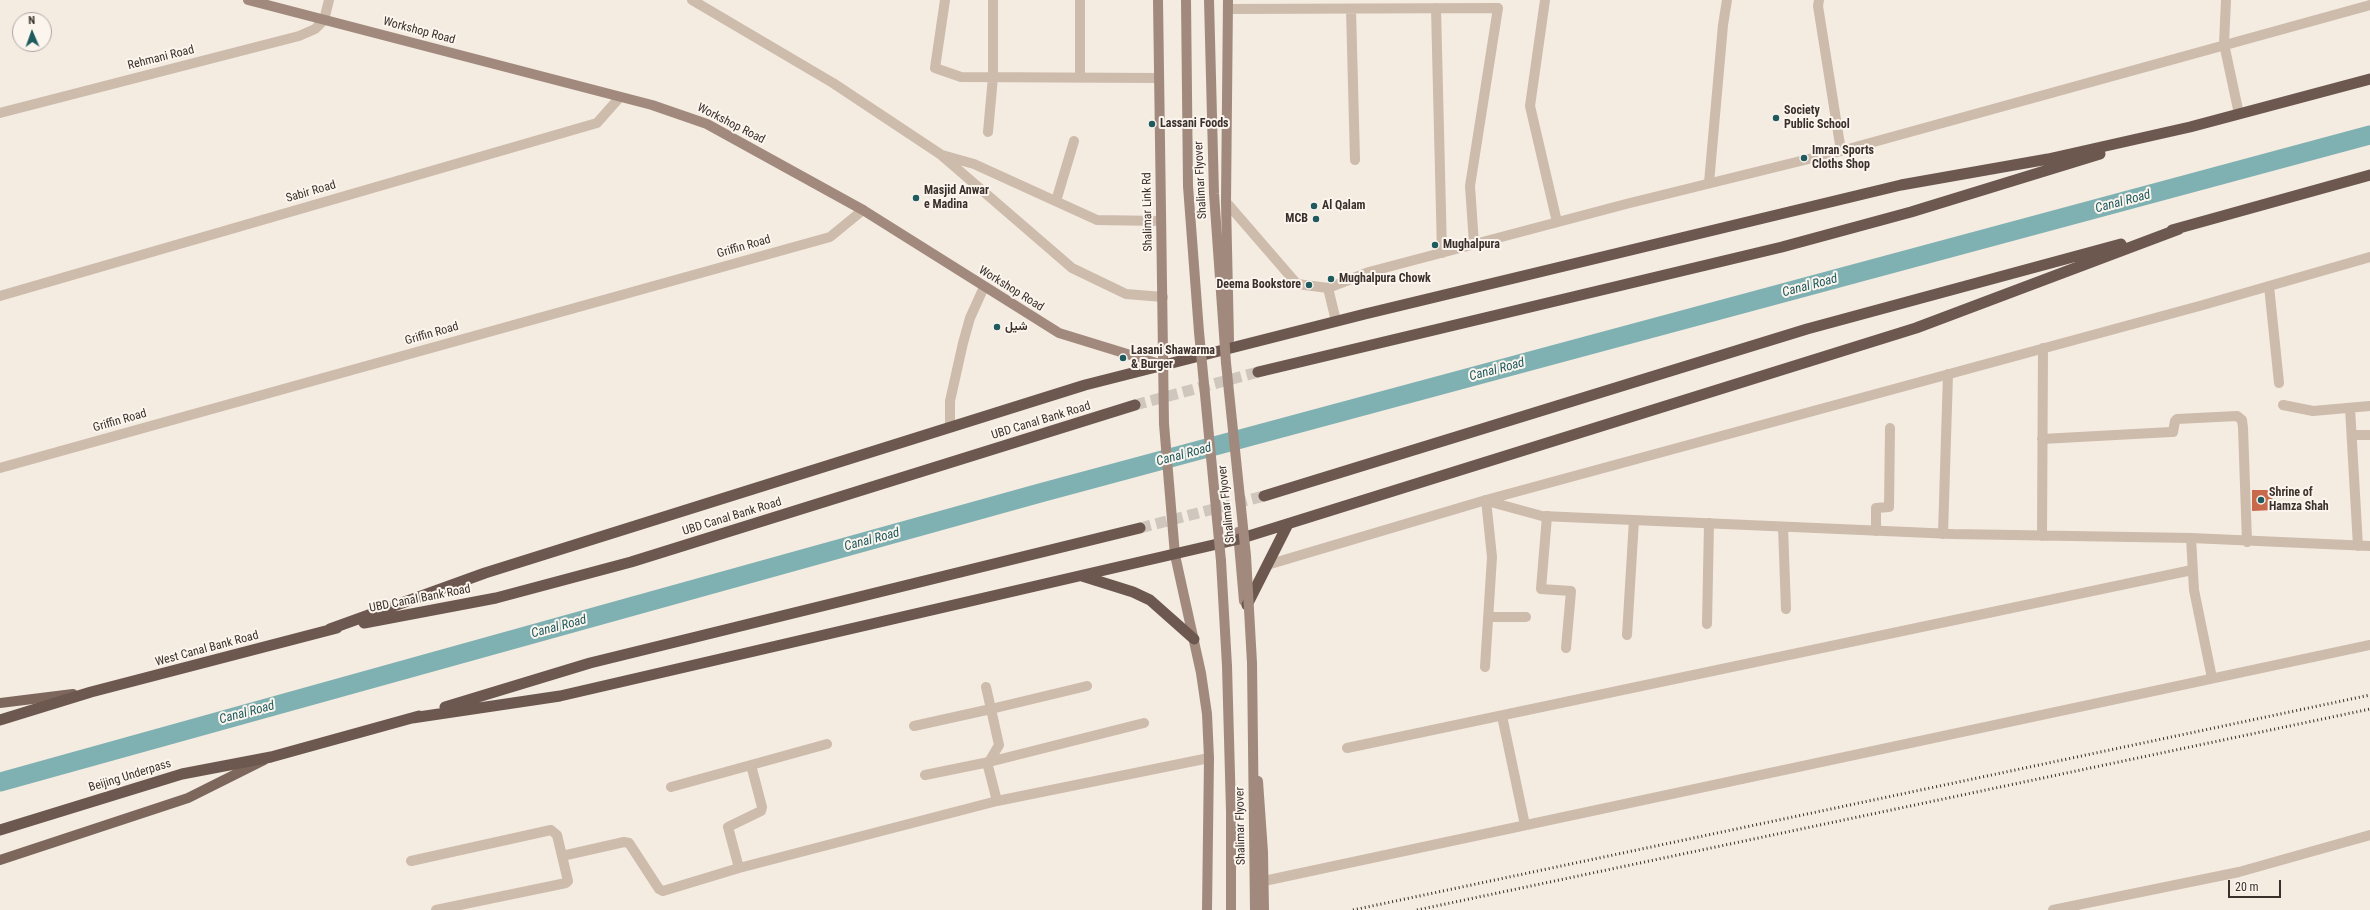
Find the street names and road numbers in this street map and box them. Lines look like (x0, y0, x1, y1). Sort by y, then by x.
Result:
street label: Workshop Road (381, 14, 457, 48)
street label: Rehmani Road (126, 43, 196, 73)
street label: Workshop Road (695, 101, 767, 147)
street label: Shalimar Flyover (1192, 141, 1210, 219)
street label: Shalimar Link Rd (1140, 172, 1156, 252)
street label: Sabir Road (284, 178, 338, 206)
street label: Griffin Road (716, 232, 772, 262)
street label: Workshop Road (976, 263, 1046, 315)
street label: Griffin Road (404, 319, 460, 349)
street label: UBD Canal Bank Road (990, 399, 1092, 443)
street label: Griffin Road (92, 406, 148, 436)
street label: Shalimar Flyover (1216, 464, 1238, 544)
street label: UBD Canal Bank Road (681, 495, 783, 539)
street label: UBD Canal Bank Road (368, 582, 472, 616)
street label: West Canal Bank Road (154, 628, 260, 670)
street label: Beijing Underpass (87, 757, 173, 795)
street label: Shalimar Flyover (1233, 787, 1249, 865)

